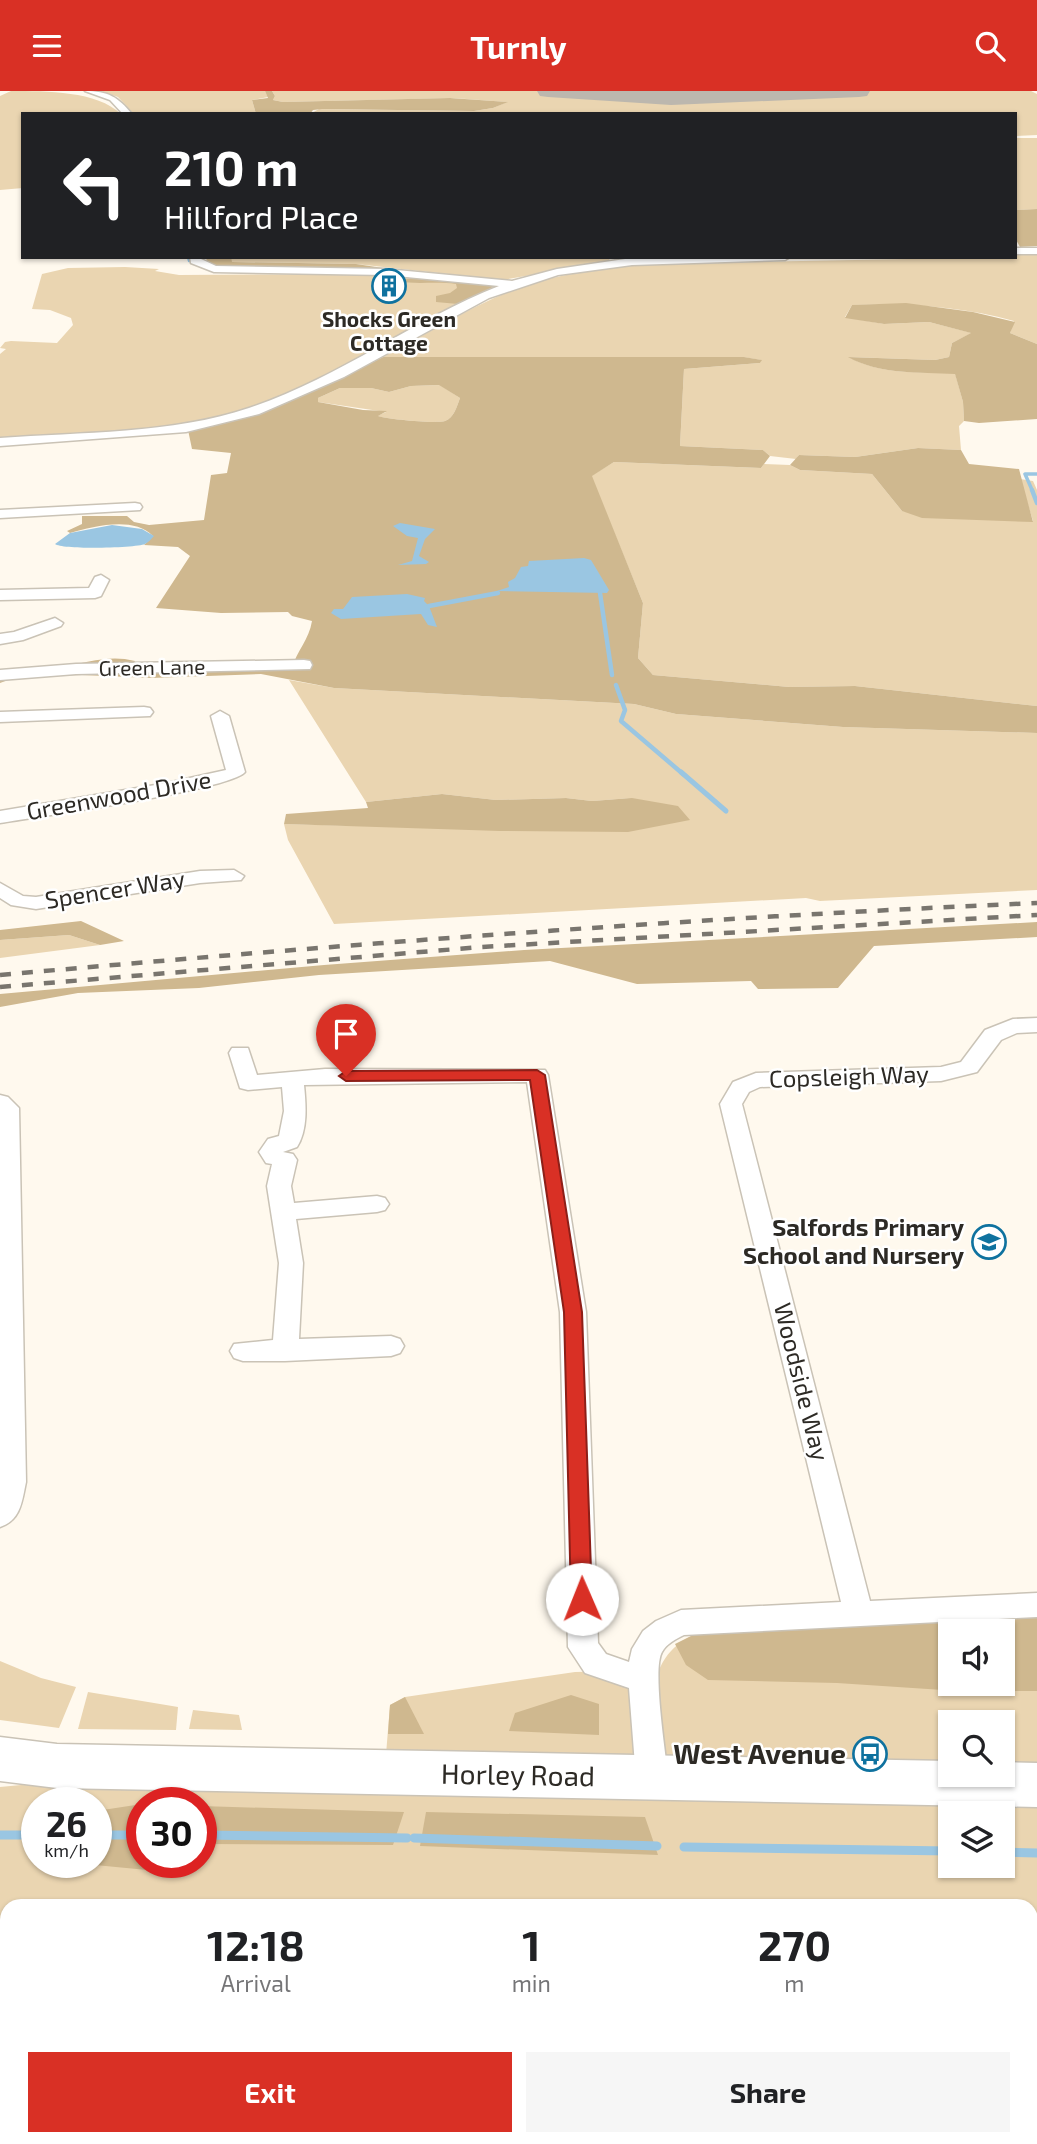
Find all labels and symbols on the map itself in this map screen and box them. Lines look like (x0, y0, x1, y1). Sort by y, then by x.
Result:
building icon: Shocks Green Cottage (370, 267, 408, 305)
place label: Shocks Green Cottage (322, 306, 456, 355)
street label: Green Lane (98, 653, 205, 680)
street label: Greenwood Drive (24, 764, 213, 825)
street label: Spencer Way (43, 863, 187, 914)
pin (316, 1004, 376, 1076)
street label: Copsleigh Way (768, 1058, 930, 1093)
place label: Salfords Primary School and Nursery (743, 1212, 964, 1269)
school or university icon: Salfords Primary School and Nursery (970, 1223, 1008, 1261)
street label: Woodside Way (769, 1300, 836, 1464)
position arrow (545, 1562, 619, 1636)
bus stop icon: West Avenue (851, 1735, 889, 1773)
place label: West Avenue (673, 1736, 846, 1770)
street label: Horley Road (441, 1756, 595, 1792)
speed limit sign: 30 (126, 1787, 217, 1878)

